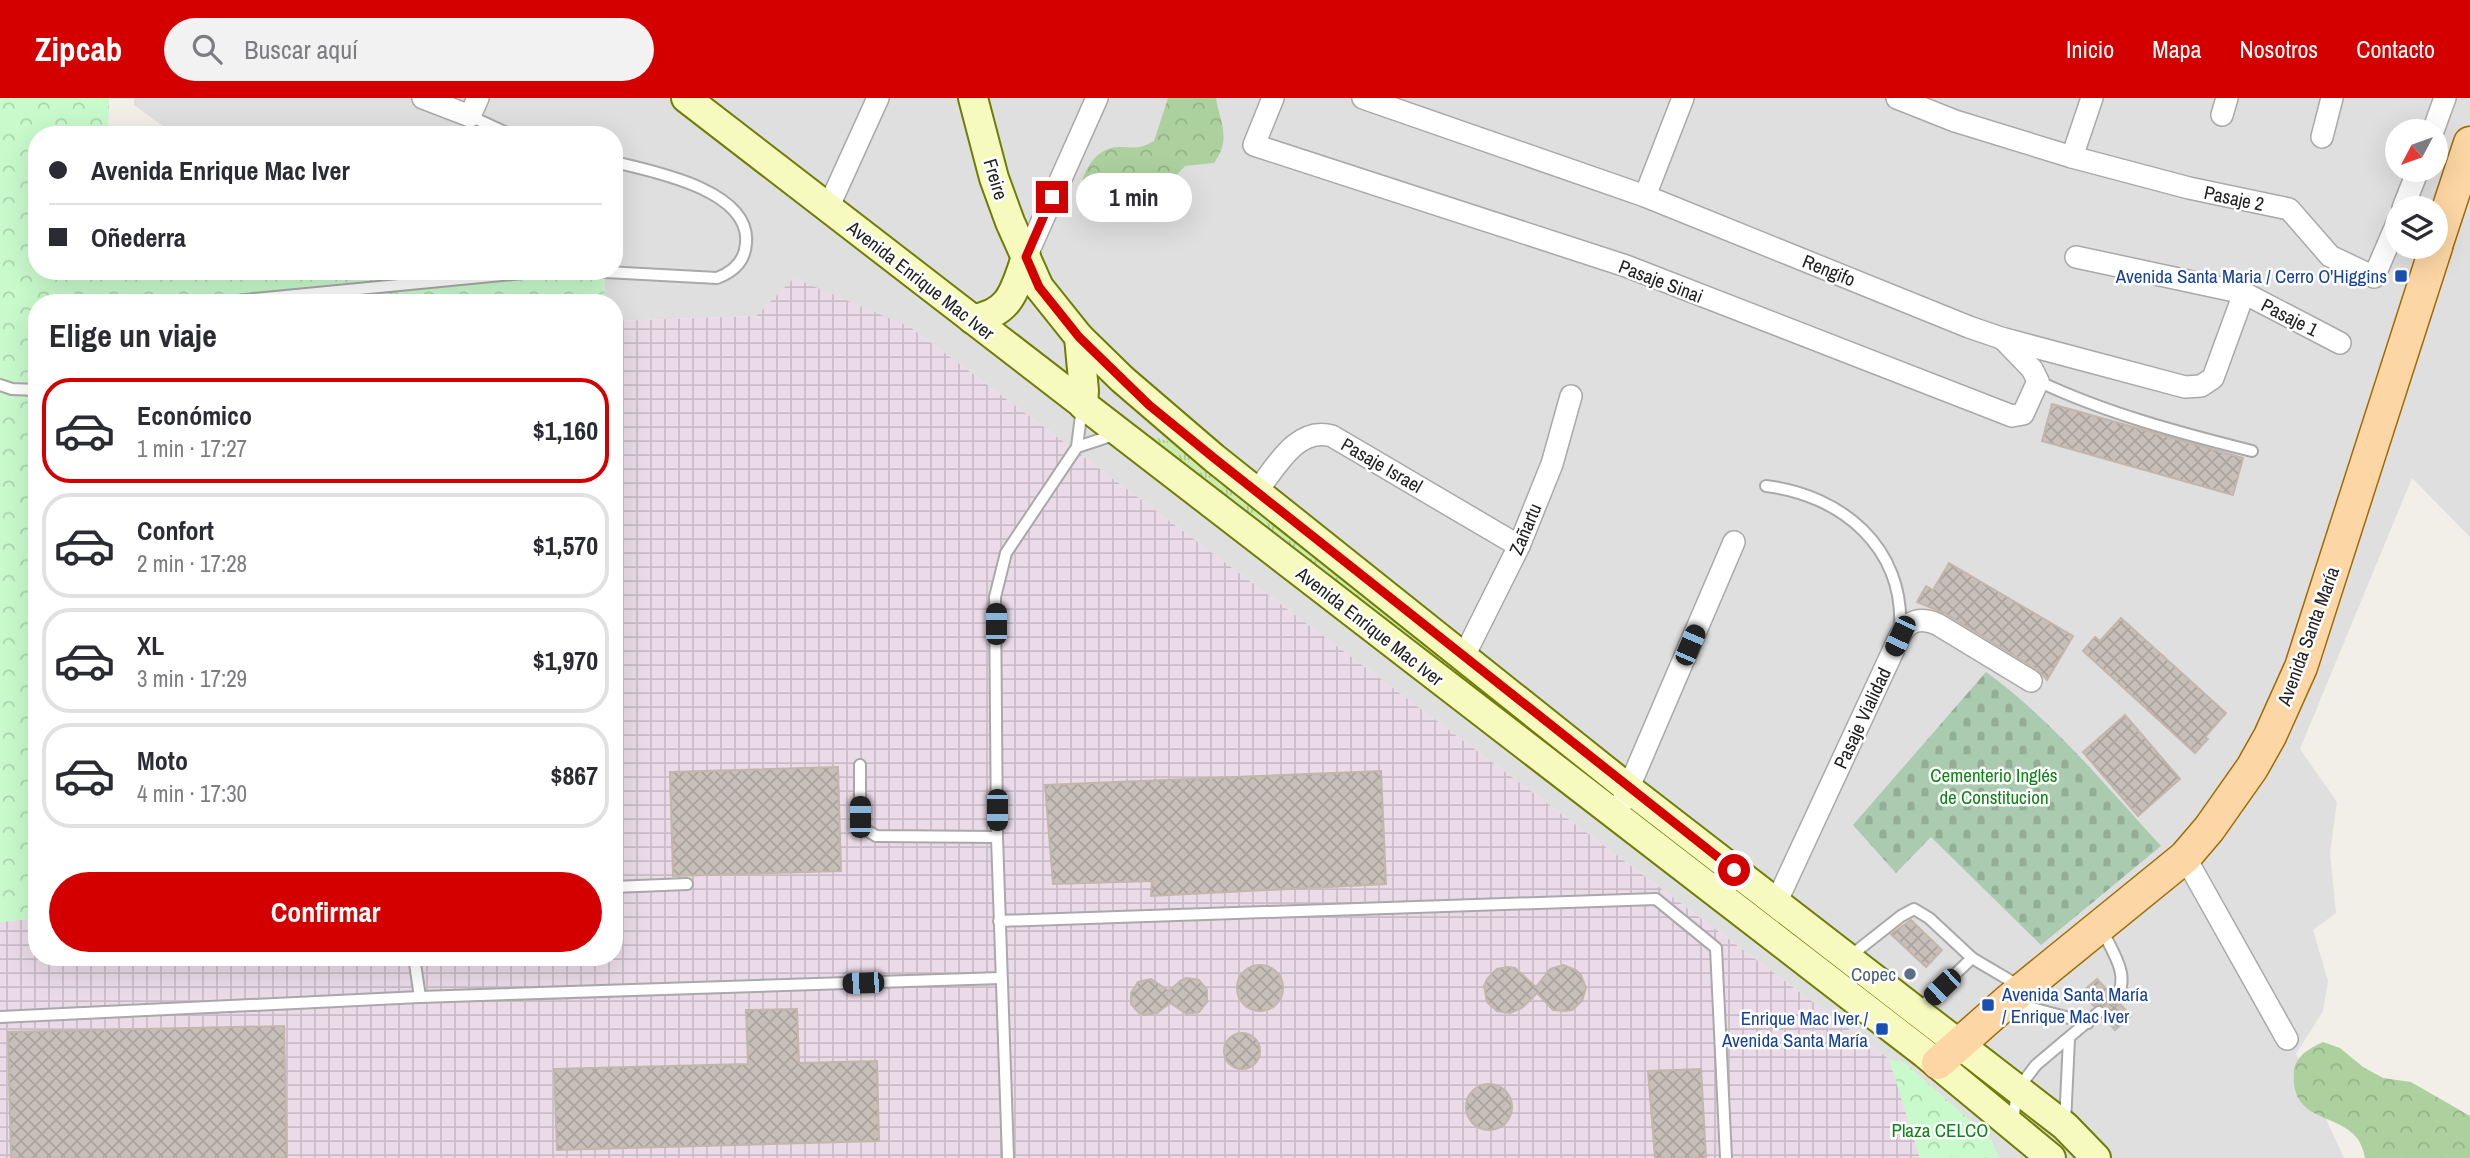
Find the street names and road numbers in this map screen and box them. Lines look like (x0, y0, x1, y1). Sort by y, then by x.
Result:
street label: Freire (977, 155, 1015, 203)
street label: Pasaje 2 (2202, 179, 2266, 217)
street label: Avenida Enrique Mac Iver (841, 214, 1001, 346)
street label: Rengifo (1799, 248, 1859, 292)
street label: Pasaje Sinai (1615, 253, 1707, 309)
street label: Pasaje 1 (2257, 292, 2323, 342)
street label: Pasaje Israel (1337, 431, 1427, 499)
street label: Zañartu (1503, 499, 1547, 559)
street label: Avenida Enrique Mac Iver (1290, 560, 1450, 692)
street label: Avenida Santa María (2270, 563, 2345, 710)
street label: Pasaje Vialidad (1827, 663, 1897, 773)

